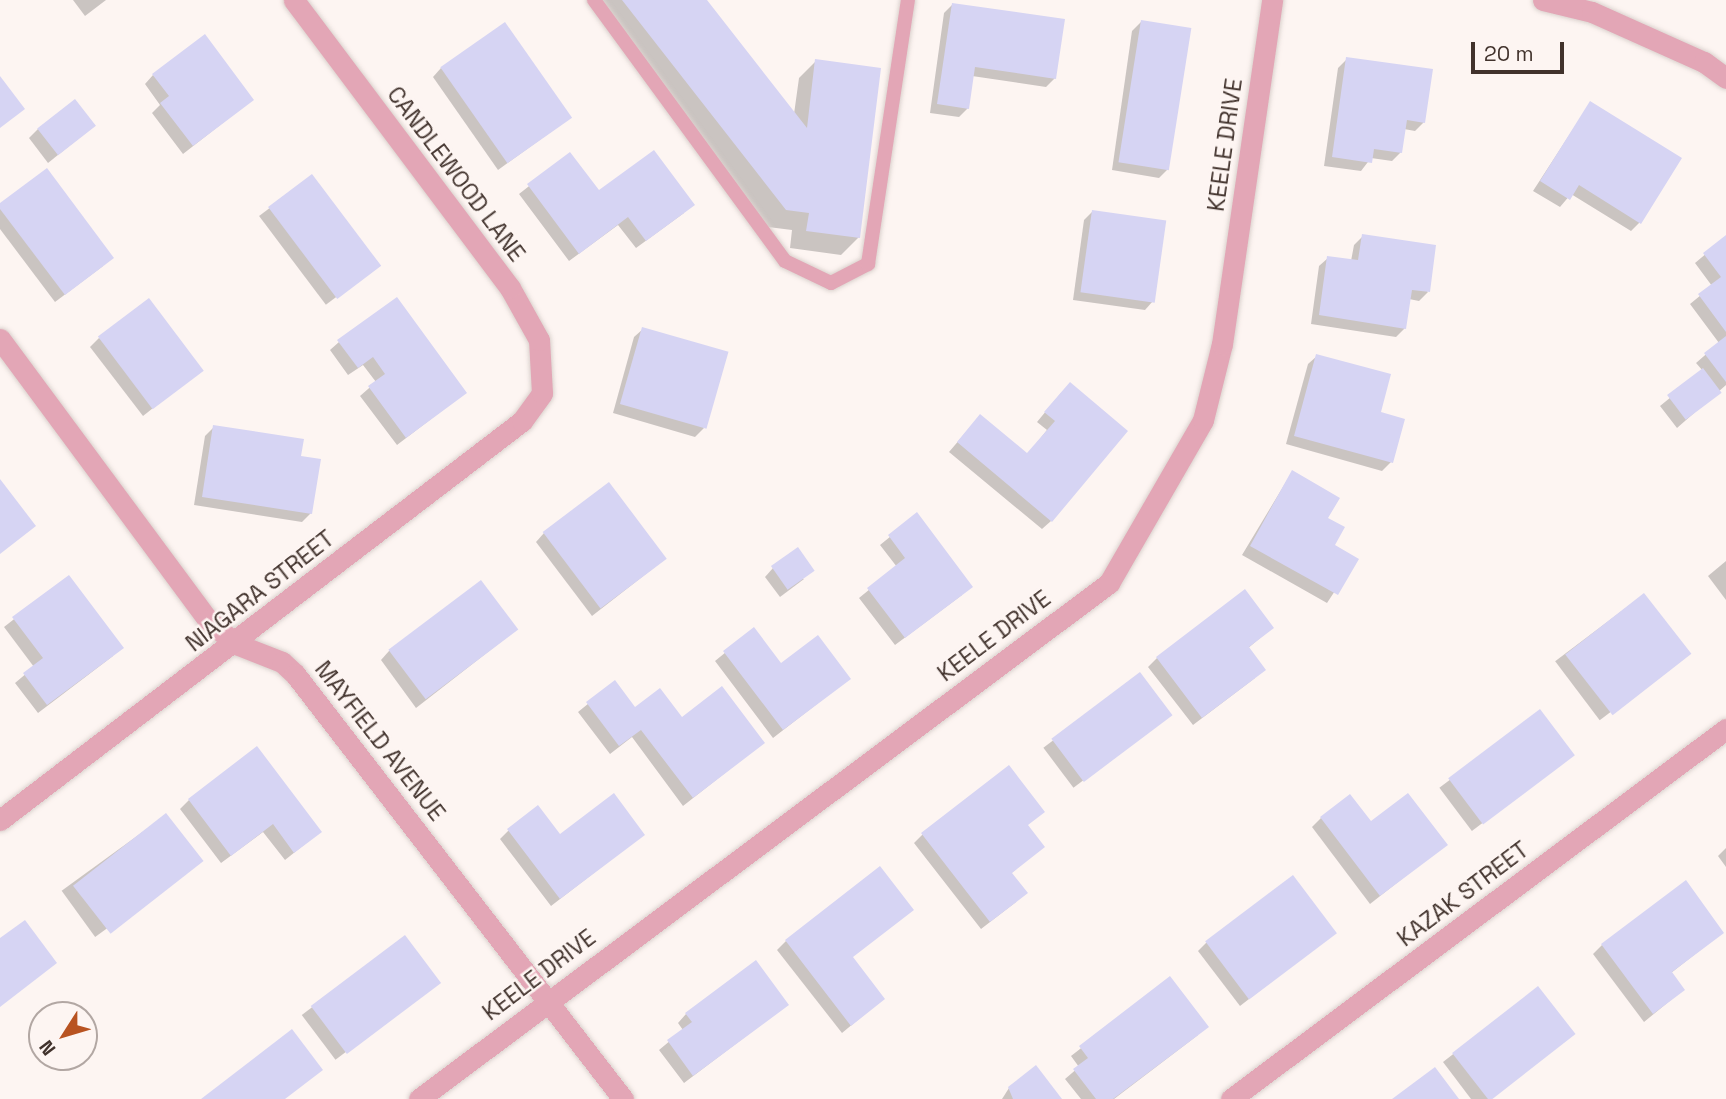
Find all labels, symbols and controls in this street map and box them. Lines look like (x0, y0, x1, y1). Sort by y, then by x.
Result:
scale bar (1474, 28, 1567, 72)
text: 20 m (1484, 40, 1534, 67)
street label: KEELE DRIVE (1202, 77, 1248, 213)
street label: CANDLEWOOD LANE (381, 81, 531, 267)
street label: NIAGARA STREET (180, 525, 340, 657)
street label: KEELE DRIVE (932, 585, 1056, 687)
street label: MAYFIELD AVENUE (309, 656, 451, 826)
street label: KAZAK STREET (1392, 836, 1534, 952)
street label: KEELE DRIVE (477, 924, 601, 1026)
north arrow (28, 1001, 98, 1071)
text: N (34, 1035, 61, 1060)

